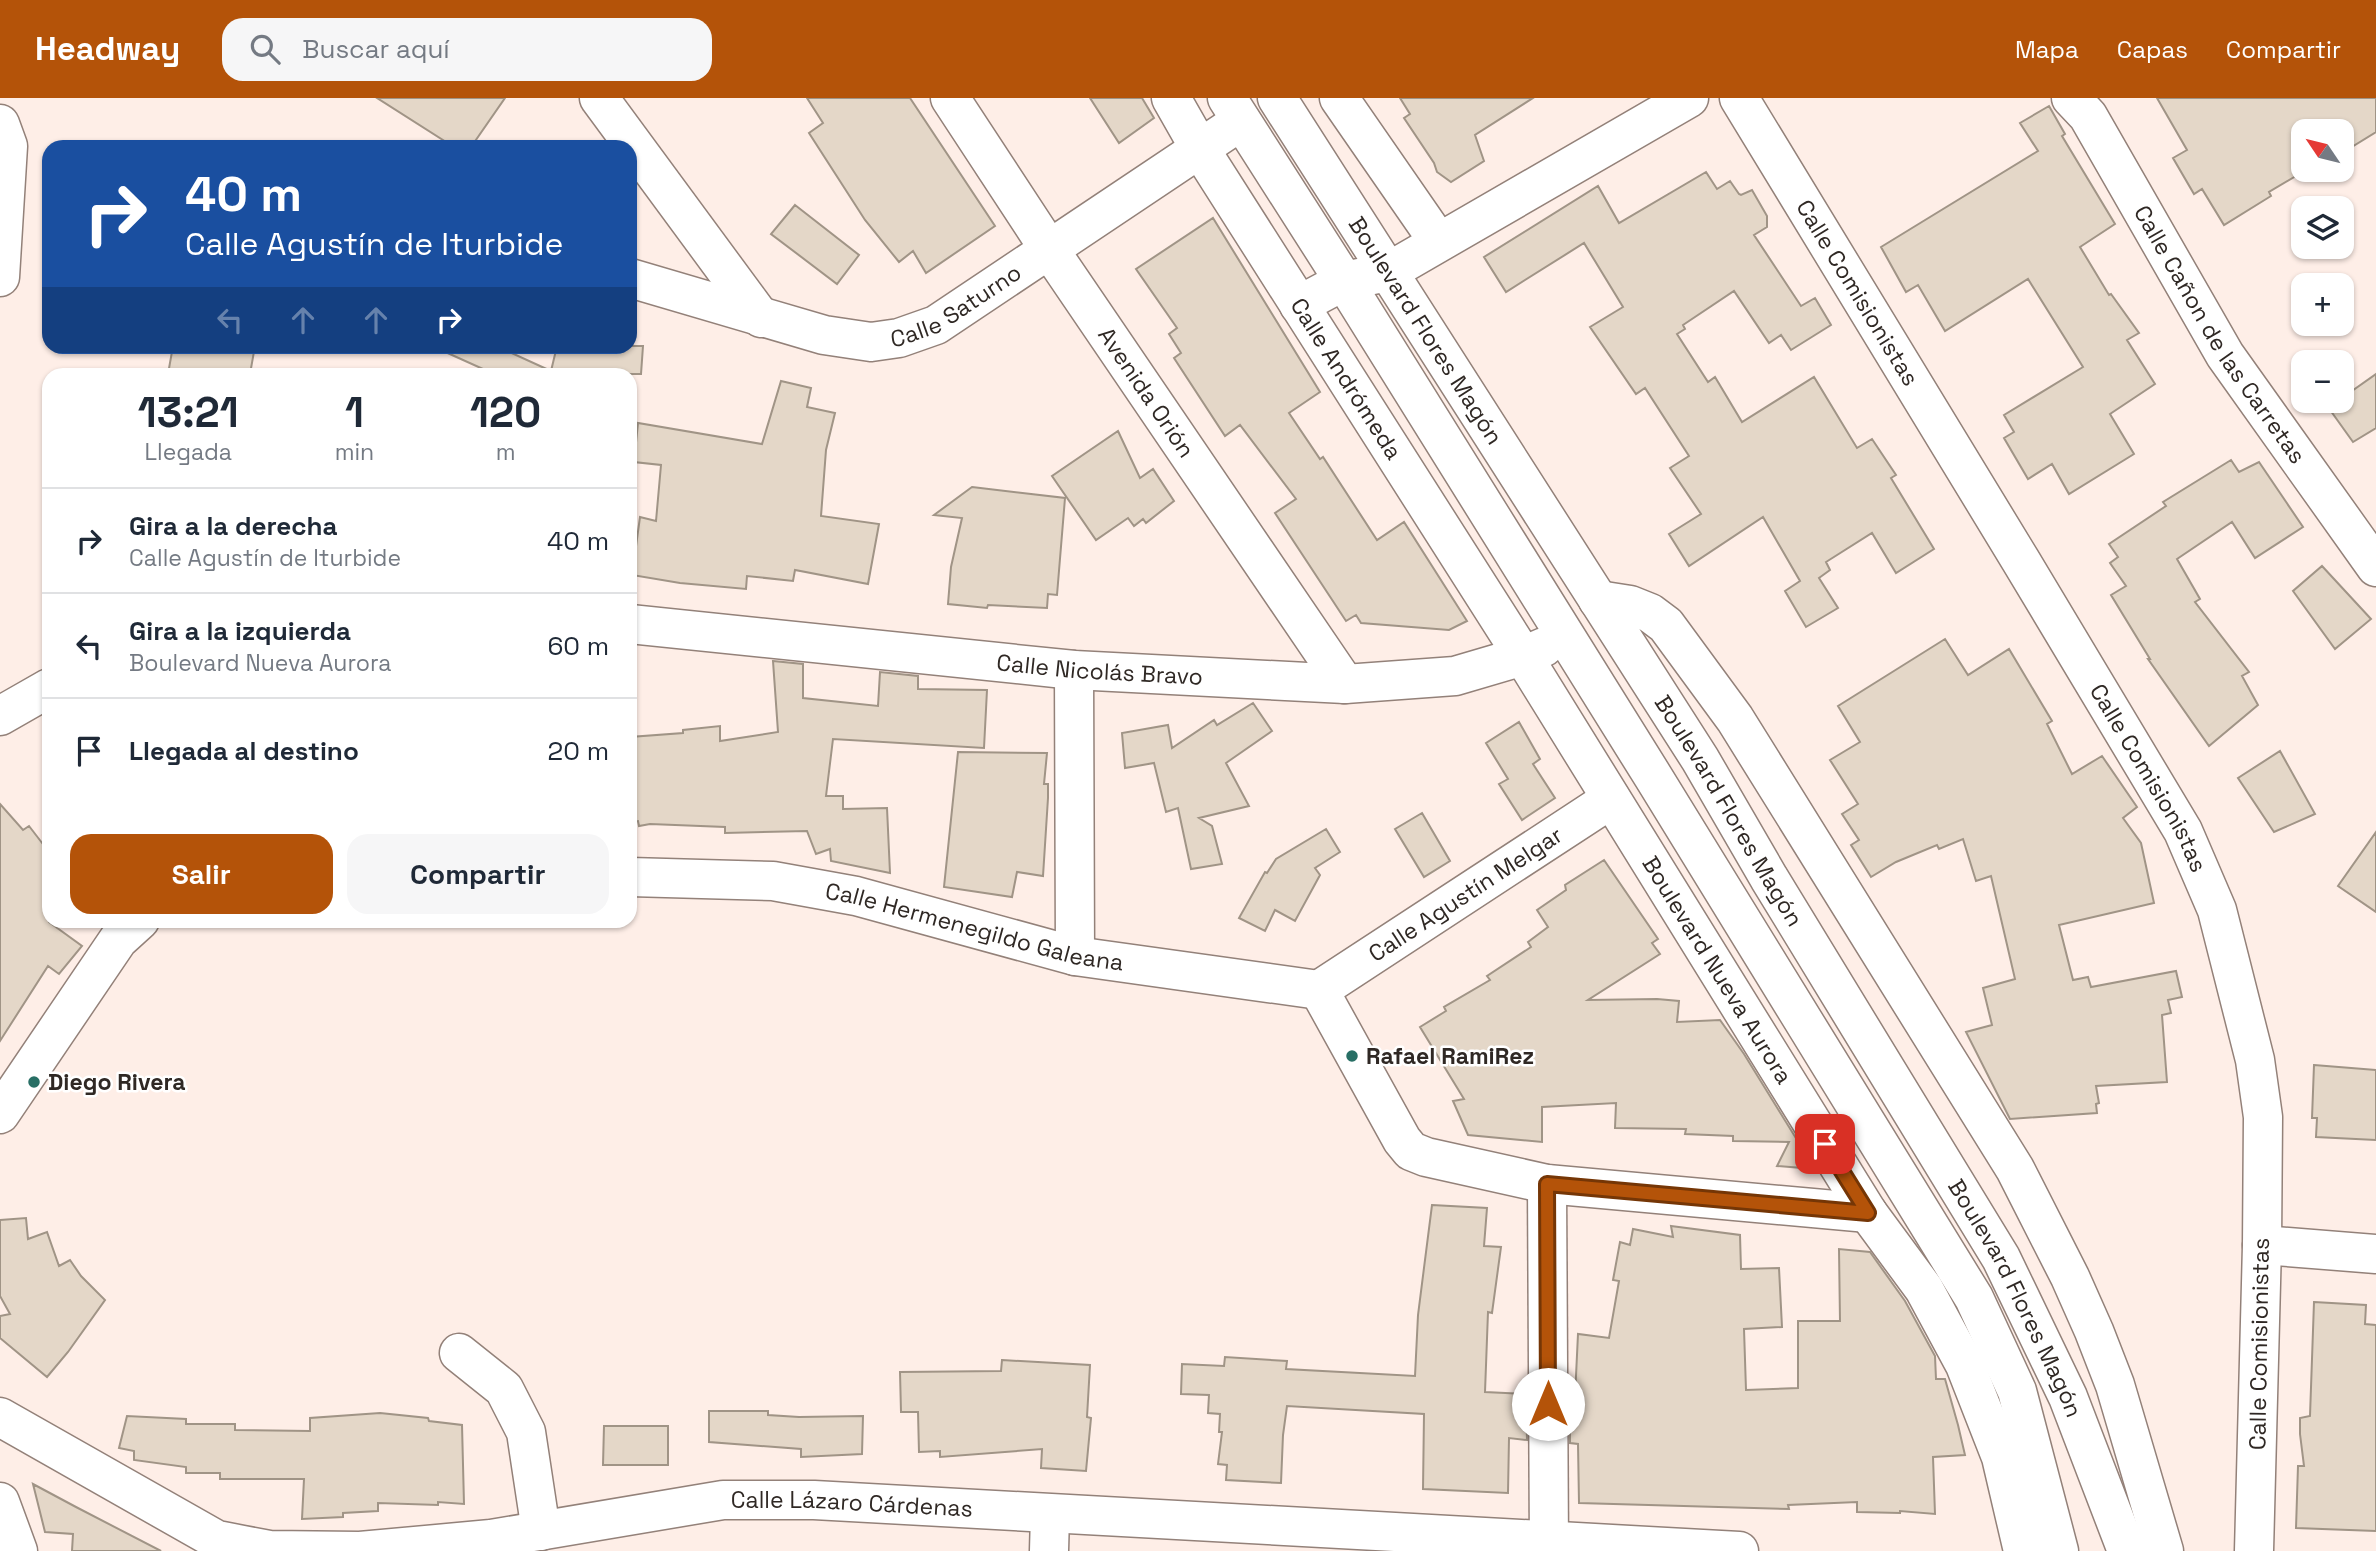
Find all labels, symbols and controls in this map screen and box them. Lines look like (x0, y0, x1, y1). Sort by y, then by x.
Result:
search box (222, 18, 712, 81)
text: Headway (35, 28, 180, 70)
icon: search (246, 30, 284, 68)
text: Buscar aquí (302, 32, 450, 66)
text: Mapa (2015, 34, 2079, 65)
text: Capas (2117, 34, 2188, 65)
text: Compartir (2226, 34, 2341, 65)
north arrow (2291, 119, 2354, 182)
map controls (2291, 119, 2354, 413)
text: 40 m (185, 163, 302, 225)
icon: right (70, 168, 161, 259)
street label: Calle Comisionistas (1789, 194, 1926, 391)
button: layers (2291, 196, 2354, 259)
street label: Calle Cañon de las Carretas (2127, 200, 2313, 470)
street label: Boulevard Flores Magón (1342, 211, 1510, 450)
text: Calle Agustín de Iturbide (185, 224, 564, 264)
street label: Calle Saturno (888, 257, 1027, 354)
button: + (2291, 273, 2354, 336)
street label: Calle Andrómeda (1284, 292, 1409, 465)
icon: left (211, 301, 249, 339)
icon: ahead (284, 301, 322, 339)
icon: ahead (357, 301, 395, 339)
icon: right (430, 301, 468, 339)
street label: Avenida Orión (1092, 321, 1202, 463)
button: − (2291, 350, 2354, 413)
text: 13:21 (138, 386, 239, 439)
text: 1 (345, 386, 364, 439)
text: 120 (470, 386, 541, 439)
text: Llegada (145, 437, 232, 467)
text: min (335, 437, 374, 467)
text: m (496, 437, 515, 467)
text: Gira a la derecha (129, 509, 338, 543)
icon: right (70, 522, 108, 560)
text: 40 m (547, 524, 609, 558)
text: Calle Agustín de Iturbide (129, 543, 401, 573)
text: Gira a la izquierda (129, 614, 351, 648)
icon: left (70, 627, 108, 665)
text: 60 m (547, 629, 609, 663)
street label: Calle Nicolás Bravo (995, 647, 1204, 692)
text: Boulevard Nueva Aurora (129, 648, 391, 678)
street label: Calle Comisionistas (2083, 678, 2214, 877)
street label: Boulevard Flores Magón (1648, 689, 1810, 932)
icon: arrive (70, 732, 108, 770)
text: Llegada al destino (129, 734, 359, 768)
text: 20 m (548, 734, 609, 768)
street label: Calle Agustín Melgar (1363, 820, 1568, 969)
button: Salir (70, 834, 333, 914)
button: Compartir (347, 834, 609, 914)
street label: Boulevard Nueva Aurora (1636, 850, 1799, 1089)
street label: Calle Hermenegildo Galeana (823, 876, 1125, 978)
place label: Rafael RamiRez (1366, 1041, 1534, 1071)
marker: Rafael RamiRez (1344, 1048, 1360, 1064)
place label: Diego Rivera (48, 1067, 186, 1097)
marker: Diego Rivera (26, 1074, 42, 1090)
pin (1795, 1114, 1855, 1174)
icon: arrive (1806, 1125, 1844, 1163)
street label: Boulevard Flores Magón (1941, 1173, 2089, 1422)
street label: Calle Comisionistas (2242, 1237, 2276, 1451)
position arrow (1511, 1367, 1585, 1441)
street label: Calle Lázaro Cárdenas (731, 1485, 974, 1524)

